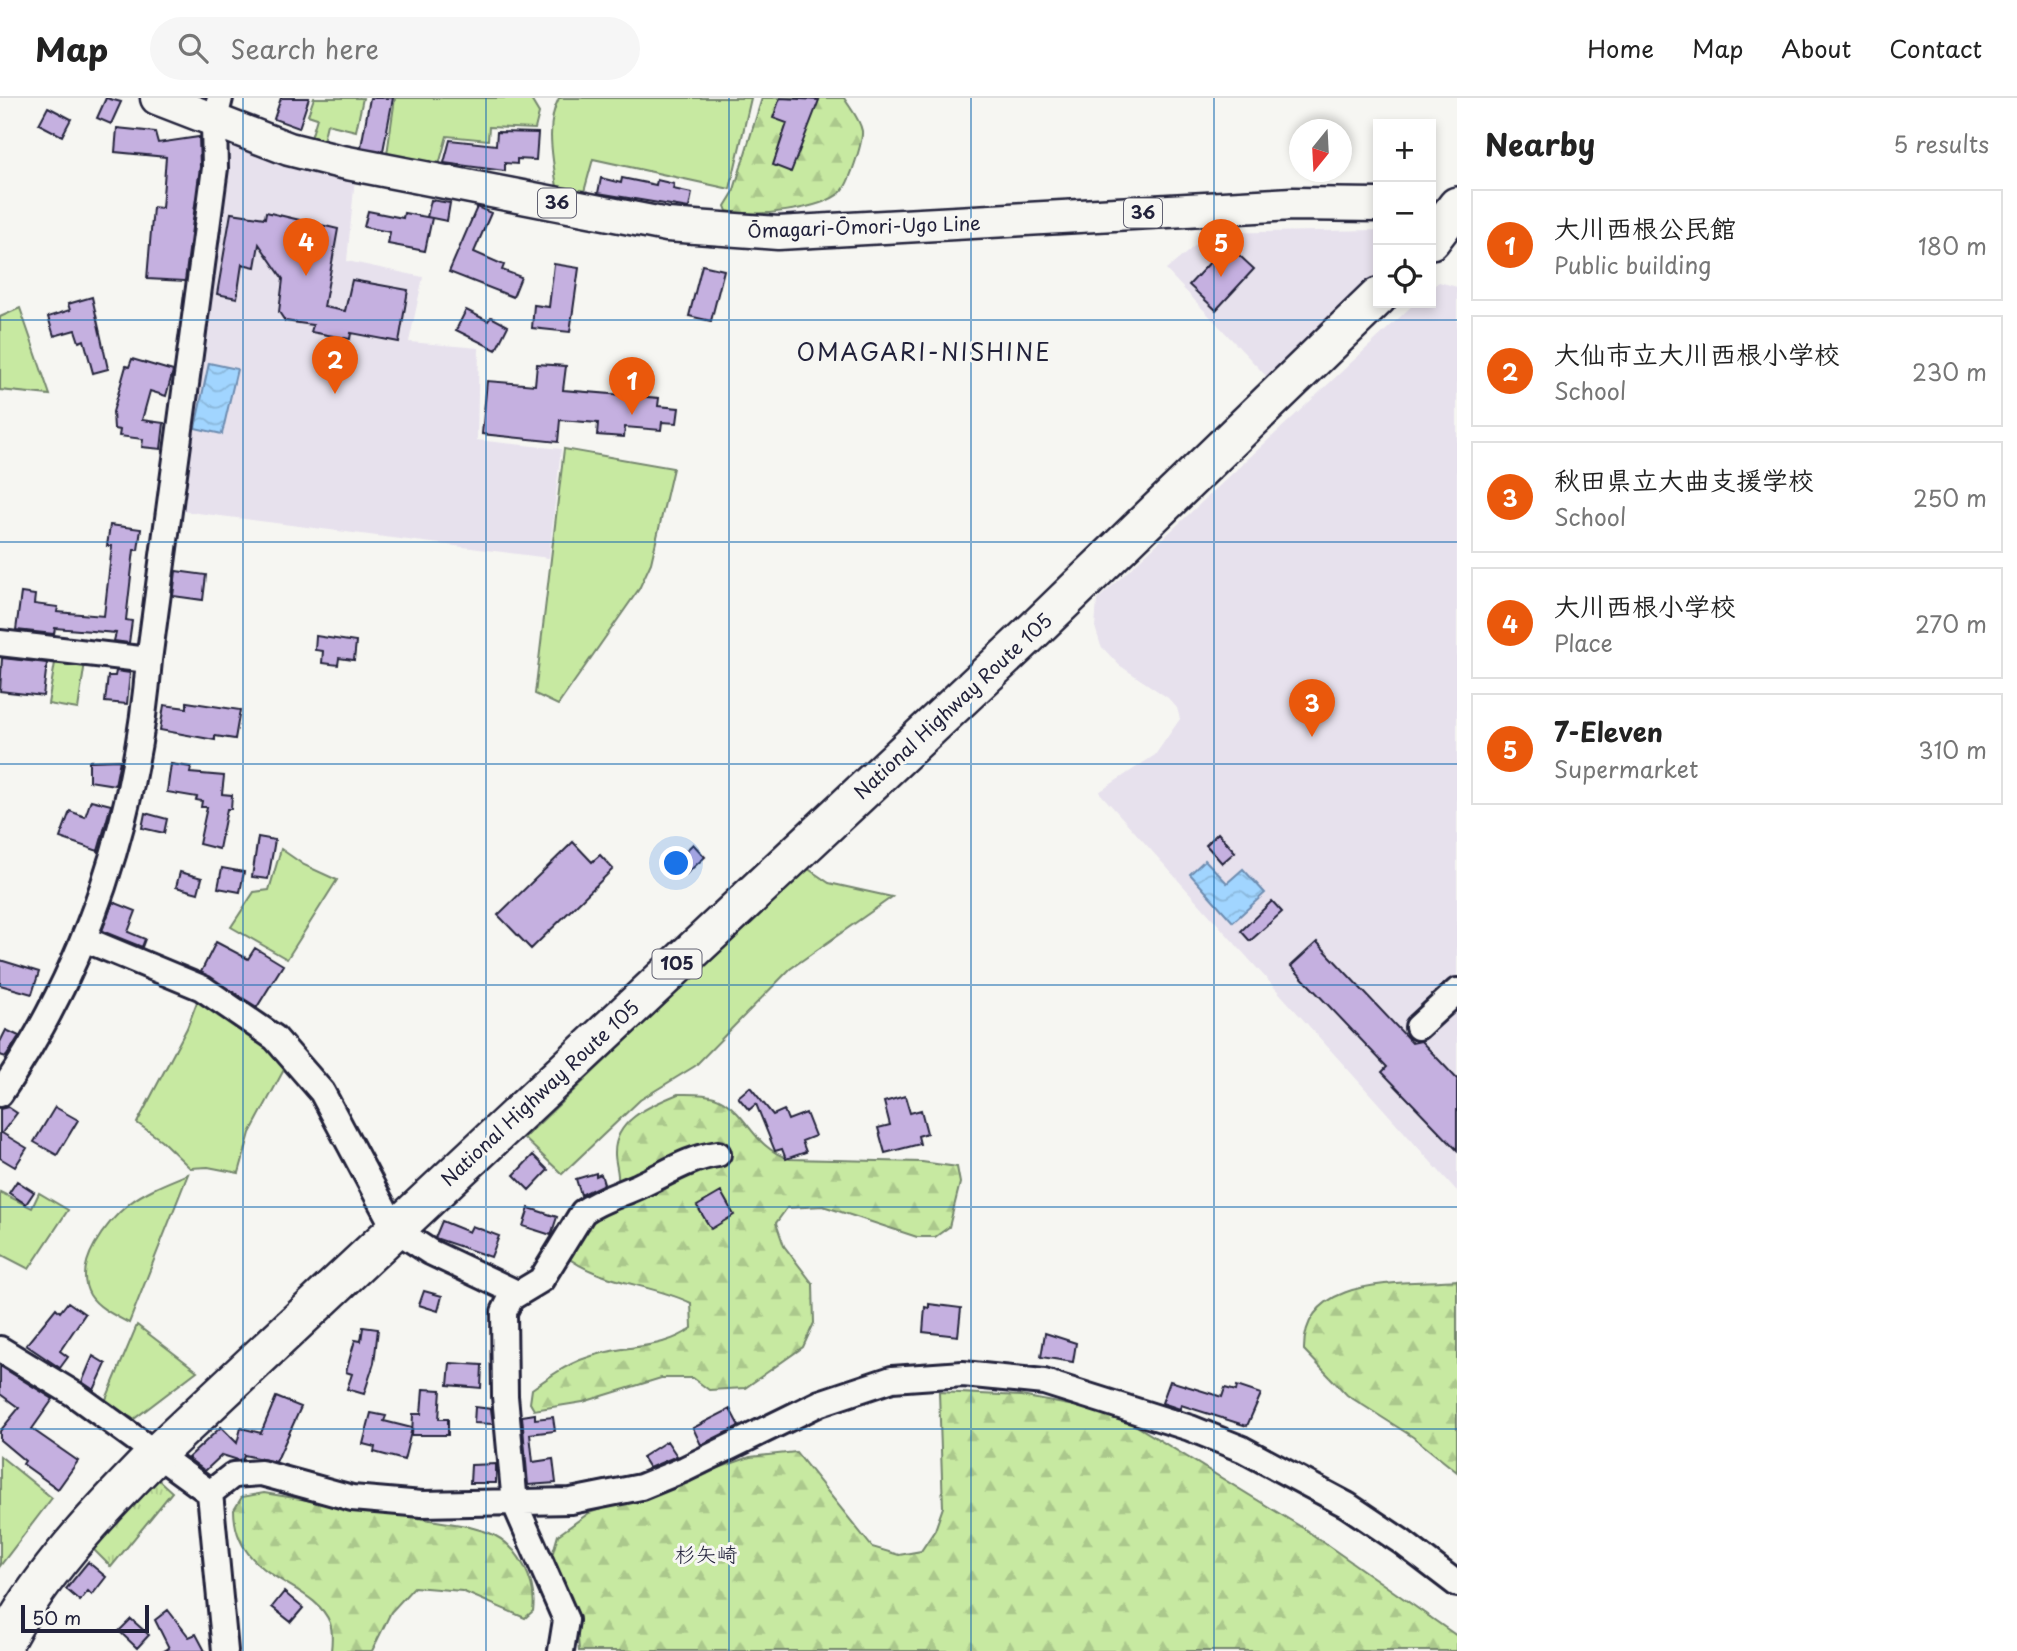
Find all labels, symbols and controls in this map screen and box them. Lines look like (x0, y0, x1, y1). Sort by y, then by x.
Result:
search box (150, 17, 640, 80)
text: Map (35, 23, 108, 73)
icon: search (174, 29, 212, 67)
text: Search here (230, 29, 379, 68)
text: Home (1587, 30, 1654, 66)
text: Map (1692, 30, 1743, 66)
text: About (1781, 30, 1851, 66)
text: Contact (1889, 30, 1982, 66)
north arrow (1289, 119, 1352, 182)
map controls (1373, 119, 1436, 308)
button: + (1373, 119, 1436, 182)
text: Nearby (1485, 121, 1595, 166)
text: 5 results (1893, 126, 1989, 161)
button: − (1373, 182, 1436, 245)
road number: 36 (538, 188, 576, 218)
road number: 36 (1124, 198, 1162, 228)
street label: Ōmagari-Ōmori-Ugo Line (747, 208, 981, 244)
text: 大川西根公民館 (1554, 208, 1736, 247)
pin: 4 (283, 218, 329, 276)
pin: 5 (1198, 219, 1244, 277)
text: 1 (1505, 228, 1516, 263)
text: 180 m (1918, 228, 1987, 263)
button: locate (1373, 245, 1436, 308)
text: Public building (1554, 247, 1711, 282)
district label: OMAGARI-NISHINE (796, 334, 1052, 369)
text: 大仙市立大川西根小学校 (1554, 334, 1840, 373)
pin: 2 (312, 336, 358, 394)
text: 2 (1502, 354, 1518, 389)
text: 230 m (1912, 354, 1987, 389)
pin: 1 (609, 357, 655, 415)
text: School (1554, 373, 1626, 408)
text: 秋田県立大曲支援学校 (1554, 460, 1814, 499)
text: 3 (1502, 480, 1518, 515)
text: 250 m (1913, 480, 1987, 515)
text: School (1554, 499, 1626, 534)
text: 大川西根小学校 (1554, 586, 1736, 625)
street label: National Highway Route 105 (847, 606, 1058, 805)
text: 4 (1502, 606, 1518, 641)
text: 270 m (1915, 606, 1987, 641)
text: Place (1554, 625, 1613, 660)
pin: 3 (1289, 679, 1335, 737)
text: 7-Eleven (1554, 712, 1663, 751)
text: 5 (1503, 732, 1517, 767)
text: 310 m (1918, 732, 1987, 767)
text: Supermarket (1554, 751, 1698, 786)
your location (659, 846, 693, 880)
road number: 105 (652, 950, 702, 978)
street label: National Highway Route 105 (434, 993, 645, 1192)
district label: 杉矢崎 (675, 1537, 738, 1569)
scale bar (21, 1602, 149, 1634)
text: 50 m (32, 1603, 81, 1631)

